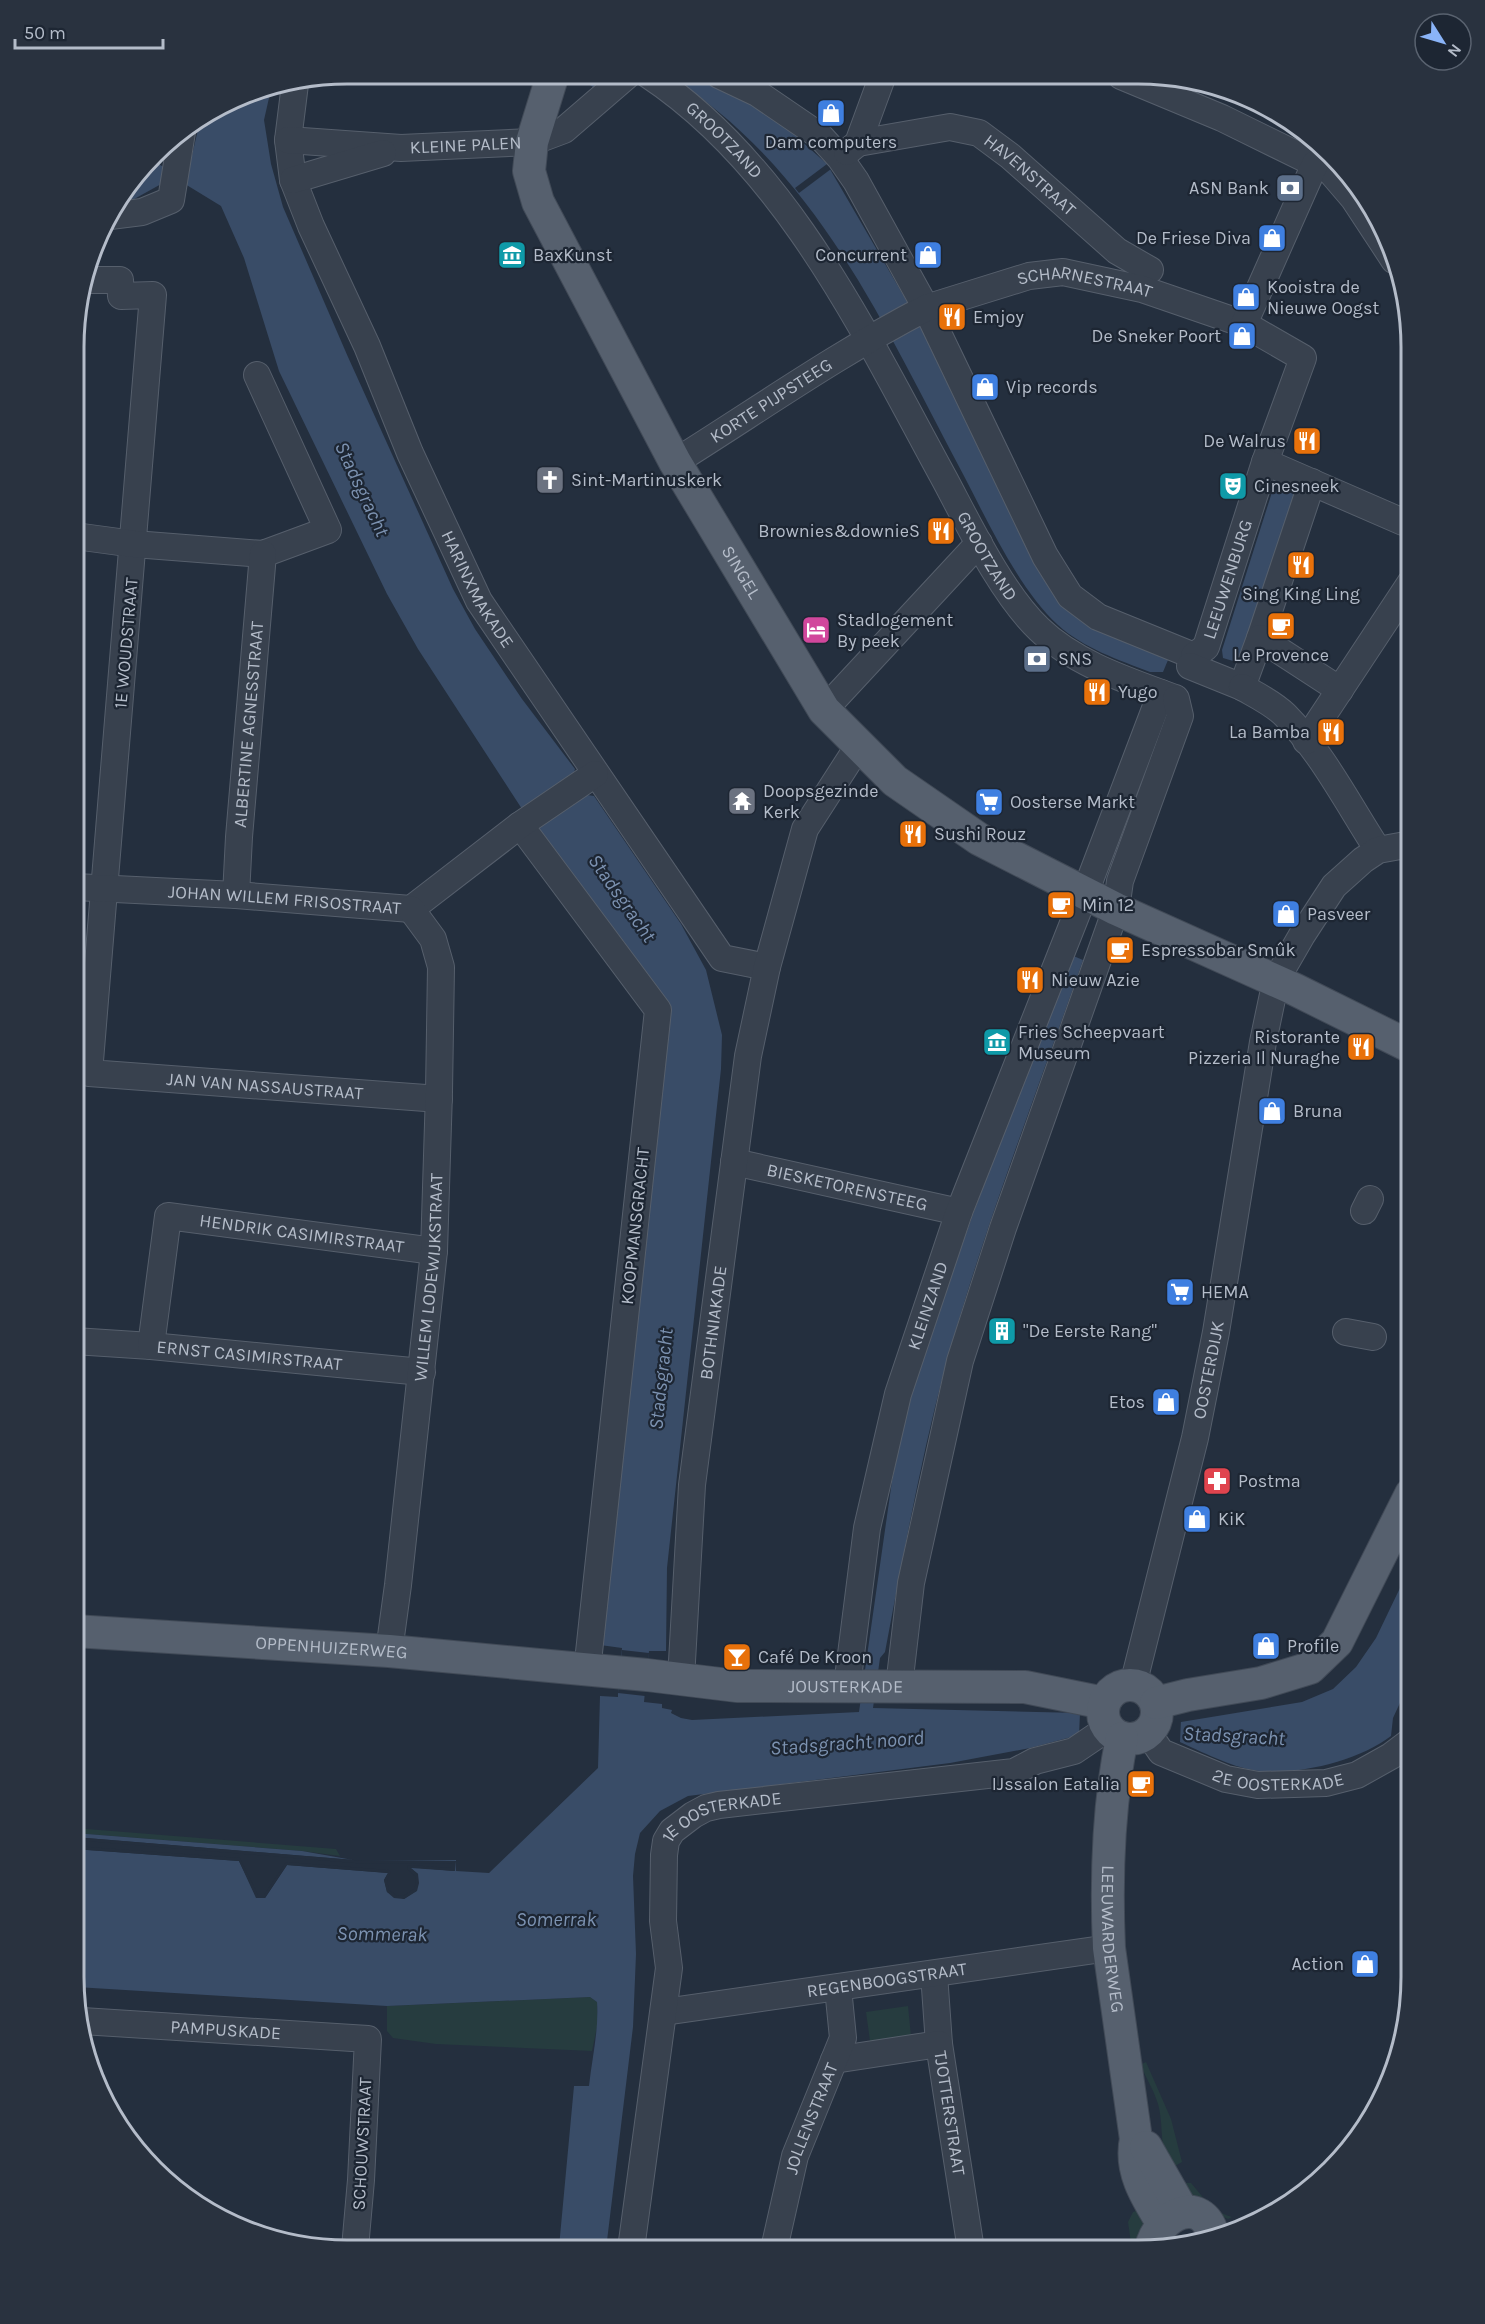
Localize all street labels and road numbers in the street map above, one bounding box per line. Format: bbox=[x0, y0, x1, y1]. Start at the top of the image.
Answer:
street label: GROOTZAND bbox=[682, 97, 767, 183]
street label: HAVENSTRAAT bbox=[980, 129, 1081, 220]
street label: KLEINE PALEN bbox=[409, 131, 522, 159]
street label: SCHARNESTRAAT bbox=[1014, 261, 1155, 303]
street label: KORTE PIJPSTEEG bbox=[706, 353, 836, 448]
street label: GROOTZAND bbox=[952, 508, 1022, 605]
street label: LEEUWENBURG bbox=[1198, 517, 1257, 642]
street label: HARINXMAKADE bbox=[437, 527, 519, 652]
street label: SINGEL bbox=[717, 541, 766, 603]
street label: 1E WOUDSTRAAT bbox=[109, 577, 143, 709]
street label: ALBERTINE AGNESSTRAAT bbox=[229, 620, 268, 829]
street label: JOHAN WILLEM FRISOSTRAAT bbox=[168, 881, 402, 919]
street label: JAN VAN NASSAUSTRAAT bbox=[166, 1068, 364, 1104]
street label: KOOPMANSGRACHT bbox=[616, 1146, 654, 1306]
street label: BIESKETORENSTEEG bbox=[765, 1159, 930, 1216]
street label: WILLEM LODEWIJKSTRAAT bbox=[409, 1173, 447, 1382]
street label: HENDRIK CASIMIRSTRAAT bbox=[198, 1209, 405, 1258]
street label: KLEINZAND bbox=[903, 1258, 953, 1353]
street label: BOTHNIAKADE bbox=[695, 1264, 732, 1381]
street label: OOSTERDIJK bbox=[1188, 1319, 1229, 1421]
street label: ERNST CASIMIRSTRAAT bbox=[156, 1336, 343, 1375]
street label: OPPENHUIZERWEG bbox=[255, 1632, 409, 1664]
street label: JOUSTERKADE bbox=[788, 1675, 903, 1698]
street label: 2E OOSTERKADE bbox=[1209, 1764, 1346, 1796]
street label: 1E OOSTERKADE bbox=[657, 1787, 783, 1846]
street label: LEEUWARDERWEG bbox=[1097, 1865, 1129, 2014]
street label: REGENBOOGSTRAAT bbox=[805, 1958, 968, 2002]
street label: PAMPUSKADE bbox=[170, 2016, 282, 2045]
street label: TJOTTERSTRAAT bbox=[929, 2049, 970, 2177]
street label: JOLLENSTRAAT bbox=[780, 2060, 843, 2176]
street label: SCHOUWSTRAAT bbox=[348, 2077, 376, 2211]

